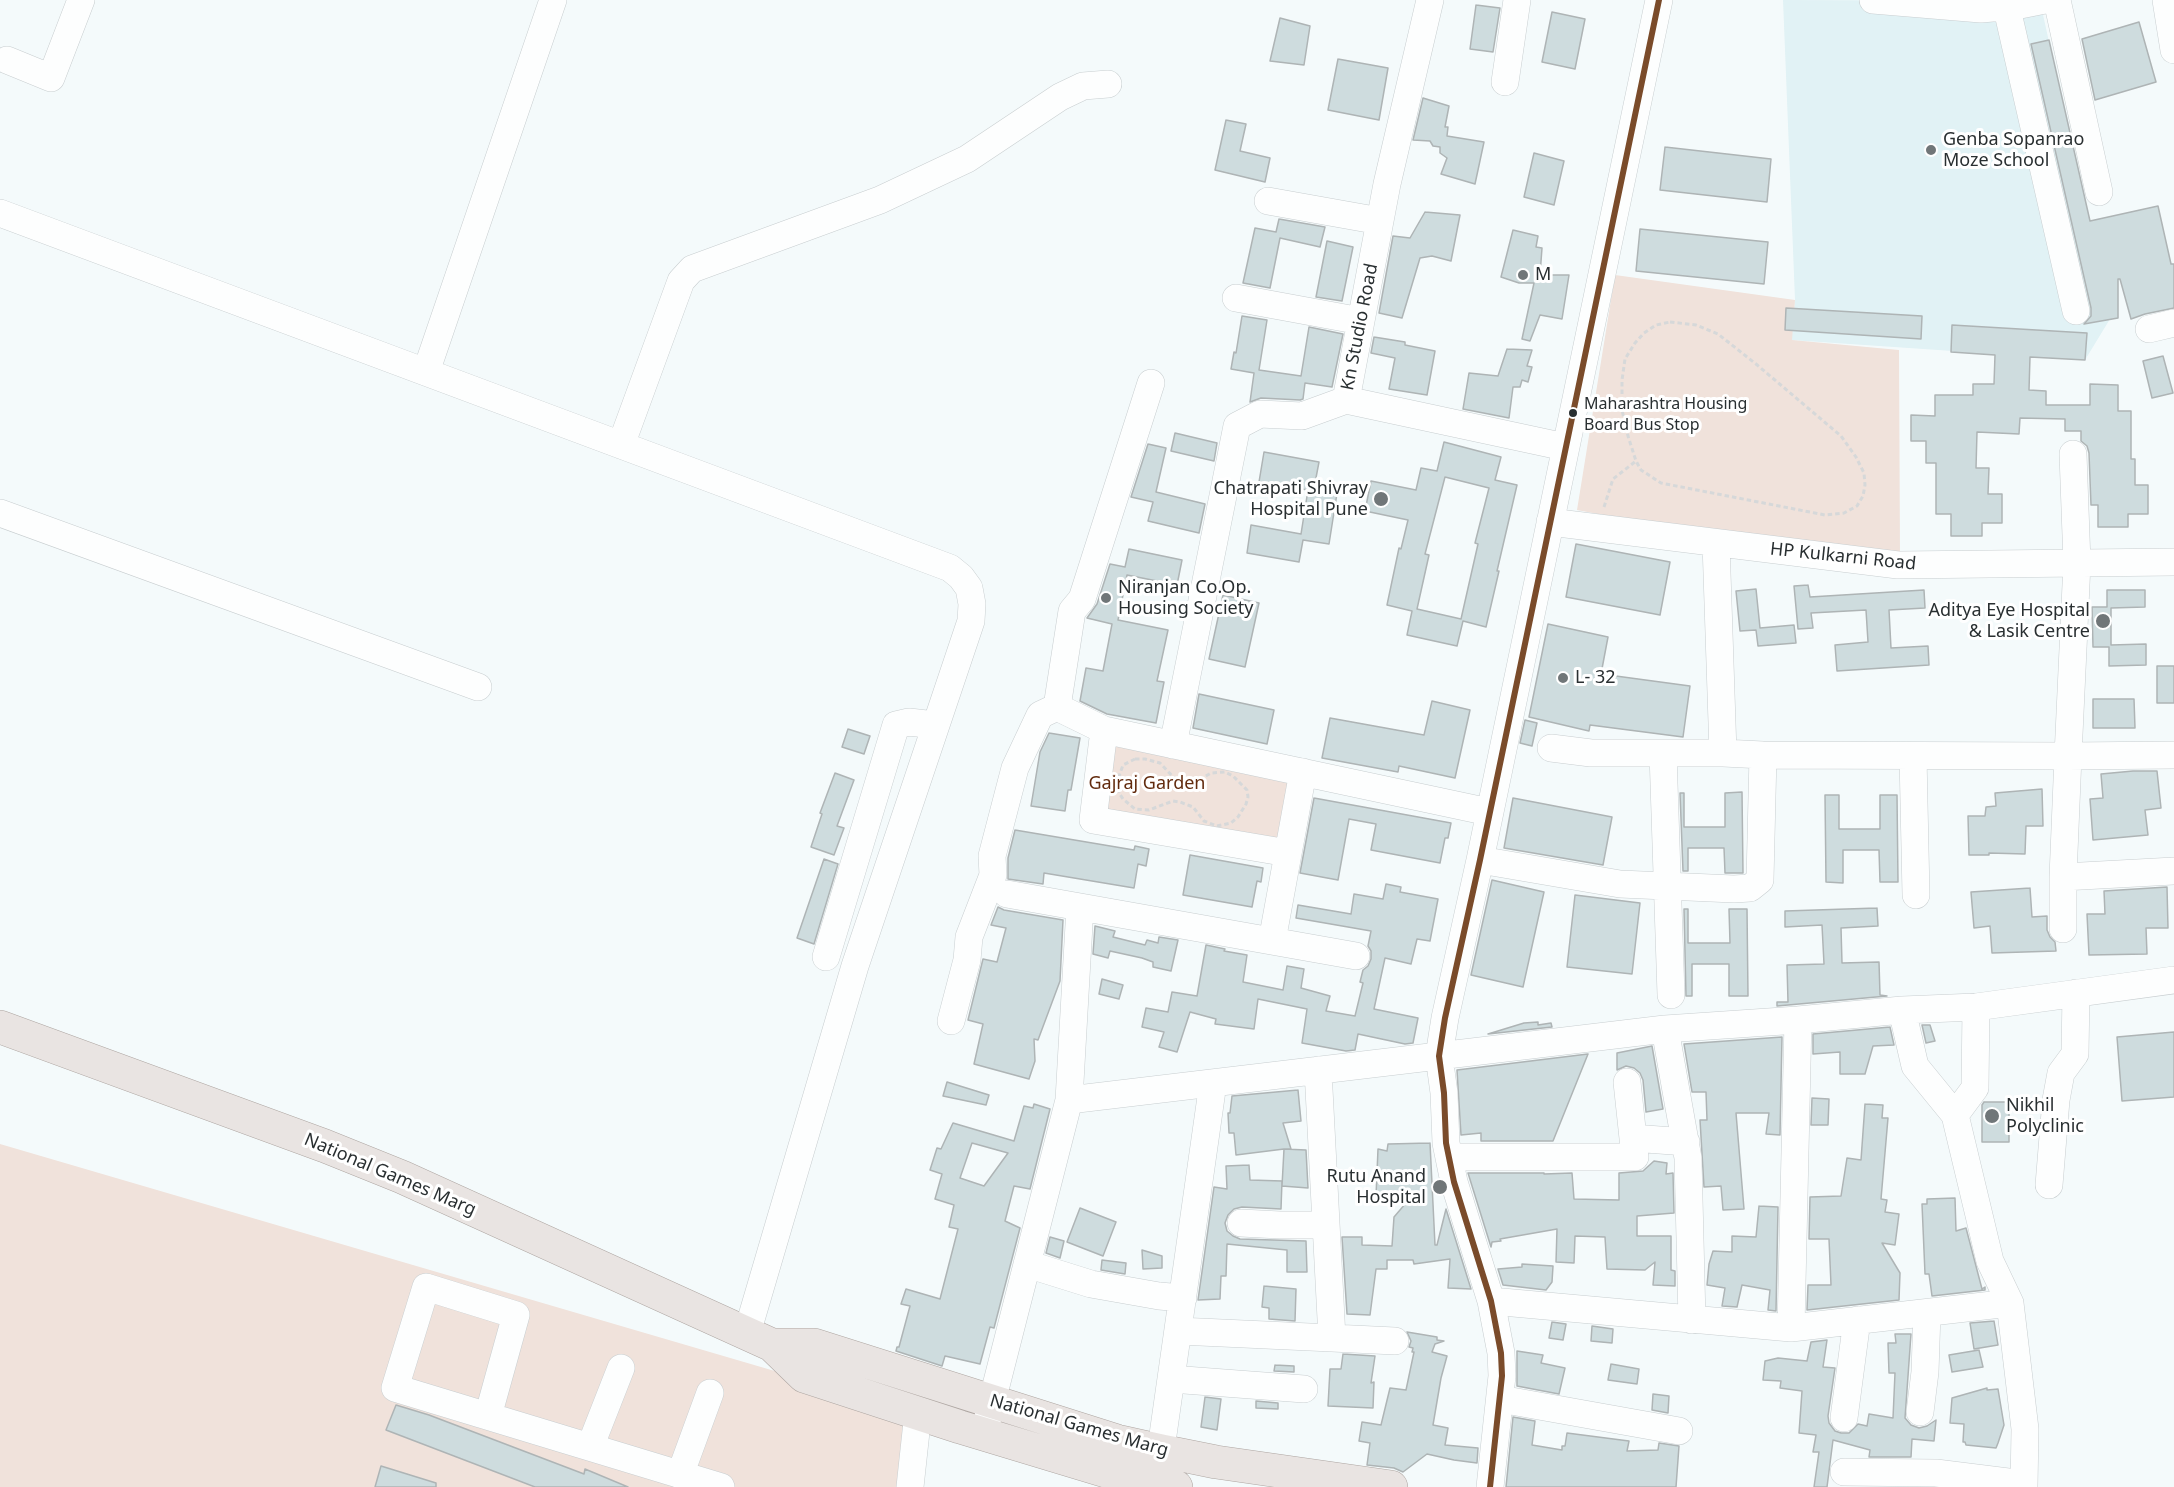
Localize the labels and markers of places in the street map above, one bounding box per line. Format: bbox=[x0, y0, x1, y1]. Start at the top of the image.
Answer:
place label: Genba Sopanrao Moze School bbox=[1943, 129, 2084, 172]
marker: Genba Sopanrao Moze School bbox=[1924, 143, 1938, 157]
place label: M bbox=[1535, 264, 1551, 286]
marker: M bbox=[1516, 268, 1530, 282]
place label: Maharashtra Housing Board Bus Stop bbox=[1584, 394, 1747, 432]
marker: Maharashtra Housing Board Bus Stop bbox=[1567, 407, 1579, 419]
place label: Chatrapati Shivray Hospital Pune bbox=[1214, 478, 1368, 520]
marker: Chatrapati Shivray Hospital Pune bbox=[1372, 490, 1390, 508]
place label: Niranjan Co.Op. Housing Society bbox=[1118, 577, 1253, 620]
marker: Niranjan Co.Op. Housing Society bbox=[1099, 591, 1113, 605]
place label: Aditya Eye Hospital & Lasik Centre bbox=[1929, 600, 2090, 642]
marker: Aditya Eye Hospital & Lasik Centre bbox=[2094, 612, 2112, 630]
place label: L- 32 bbox=[1575, 667, 1615, 689]
marker: L- 32 bbox=[1556, 671, 1570, 685]
place label: Nikhil Polyclinic bbox=[2006, 1095, 2084, 1138]
marker: Nikhil Polyclinic bbox=[1983, 1107, 2001, 1125]
place label: Rutu Anand Hospital bbox=[1326, 1166, 1426, 1208]
marker: Rutu Anand Hospital bbox=[1431, 1178, 1449, 1196]

